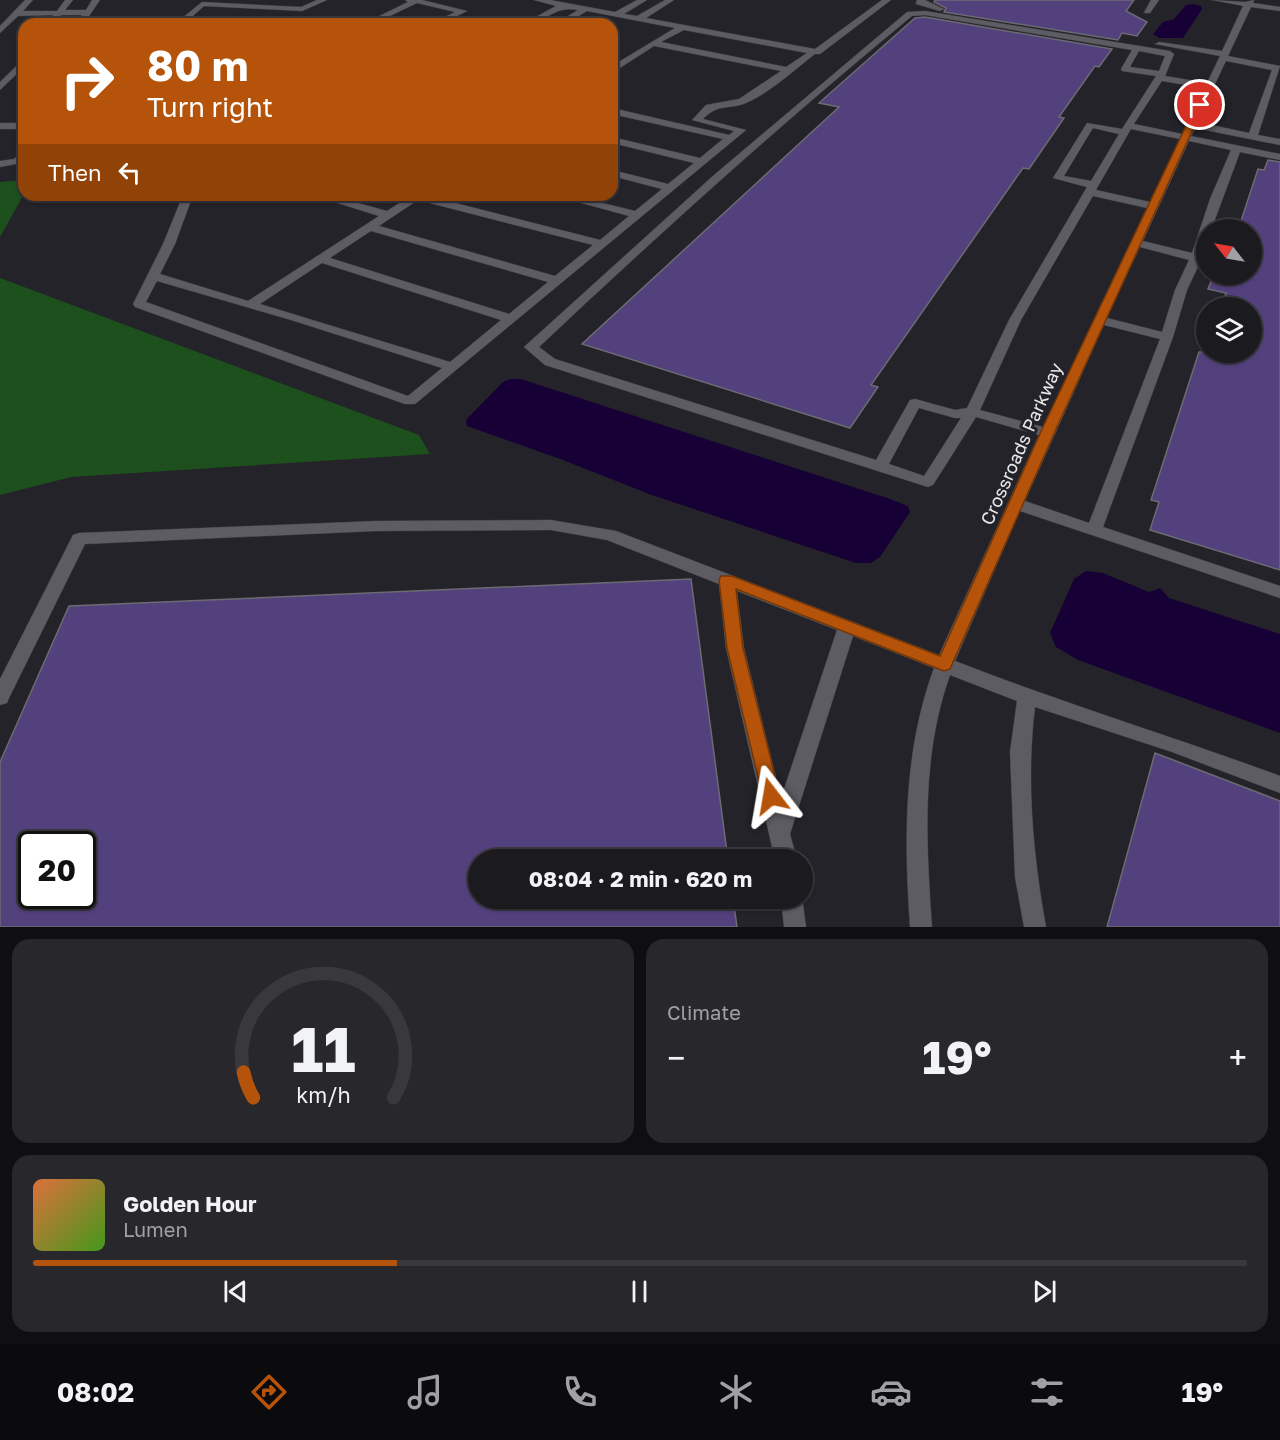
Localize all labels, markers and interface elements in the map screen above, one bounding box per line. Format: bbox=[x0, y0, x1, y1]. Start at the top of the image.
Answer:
text: 80 m bbox=[147, 40, 248, 90]
icon: right bbox=[48, 42, 126, 120]
pin bbox=[1174, 79, 1225, 130]
icon: arrive bbox=[1183, 88, 1216, 121]
text: Turn right bbox=[147, 91, 273, 123]
icon: left bbox=[113, 156, 146, 189]
text: Then bbox=[48, 159, 101, 186]
north arrow bbox=[1196, 219, 1262, 285]
map controls bbox=[1196, 219, 1262, 363]
button: layers bbox=[1196, 297, 1262, 363]
street label: Crossroads Parkway bbox=[975, 359, 1067, 528]
position arrow bbox=[739, 764, 803, 828]
speed limit sign: 20 bbox=[18, 831, 96, 909]
text: 08:04 · 2 min · 620 m bbox=[529, 865, 752, 892]
text: Climate bbox=[667, 1000, 741, 1024]
text: 11 bbox=[291, 1011, 355, 1086]
text: 19° bbox=[922, 1030, 992, 1084]
text: − bbox=[667, 1038, 685, 1077]
text: + bbox=[1229, 1038, 1247, 1077]
text: km/h bbox=[296, 1082, 350, 1108]
text: Golden Hour bbox=[123, 1190, 257, 1217]
text: Lumen bbox=[123, 1217, 188, 1241]
icon: previous bbox=[219, 1275, 252, 1308]
icon: pause bbox=[623, 1275, 656, 1308]
icon: next bbox=[1028, 1275, 1061, 1308]
icon: directions bbox=[248, 1371, 290, 1413]
icon: music bbox=[404, 1371, 446, 1413]
icon: phone bbox=[559, 1371, 601, 1413]
icon: climate bbox=[715, 1371, 757, 1413]
icon: car bbox=[870, 1371, 912, 1413]
icon: filters bbox=[1026, 1371, 1068, 1413]
text: 08:02 bbox=[57, 1376, 134, 1408]
text: 19° bbox=[1182, 1376, 1223, 1408]

